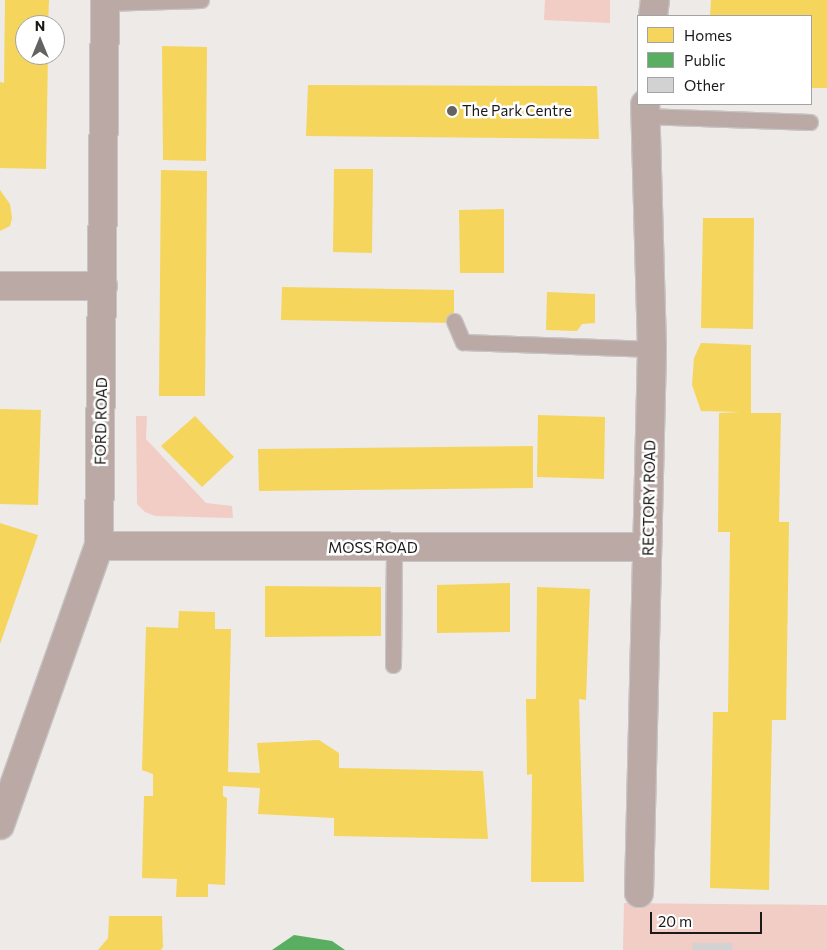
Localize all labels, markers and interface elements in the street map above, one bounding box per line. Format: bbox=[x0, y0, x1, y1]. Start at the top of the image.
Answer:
north arrow bbox=[15, 15, 65, 65]
legend bbox=[637, 15, 812, 105]
text: N bbox=[35, 17, 45, 34]
text: Homes bbox=[684, 26, 732, 44]
text: Public bbox=[684, 51, 726, 69]
text: Other bbox=[684, 76, 725, 94]
place label: The Park Centre bbox=[462, 102, 572, 120]
marker: The Park Centre bbox=[446, 105, 458, 117]
street label: FORD ROAD bbox=[91, 377, 111, 465]
street label: RECTORY ROAD bbox=[639, 440, 659, 556]
street label: MOSS ROAD bbox=[328, 539, 418, 557]
scale bar bbox=[652, 902, 764, 934]
text: 20 m bbox=[658, 912, 692, 930]

